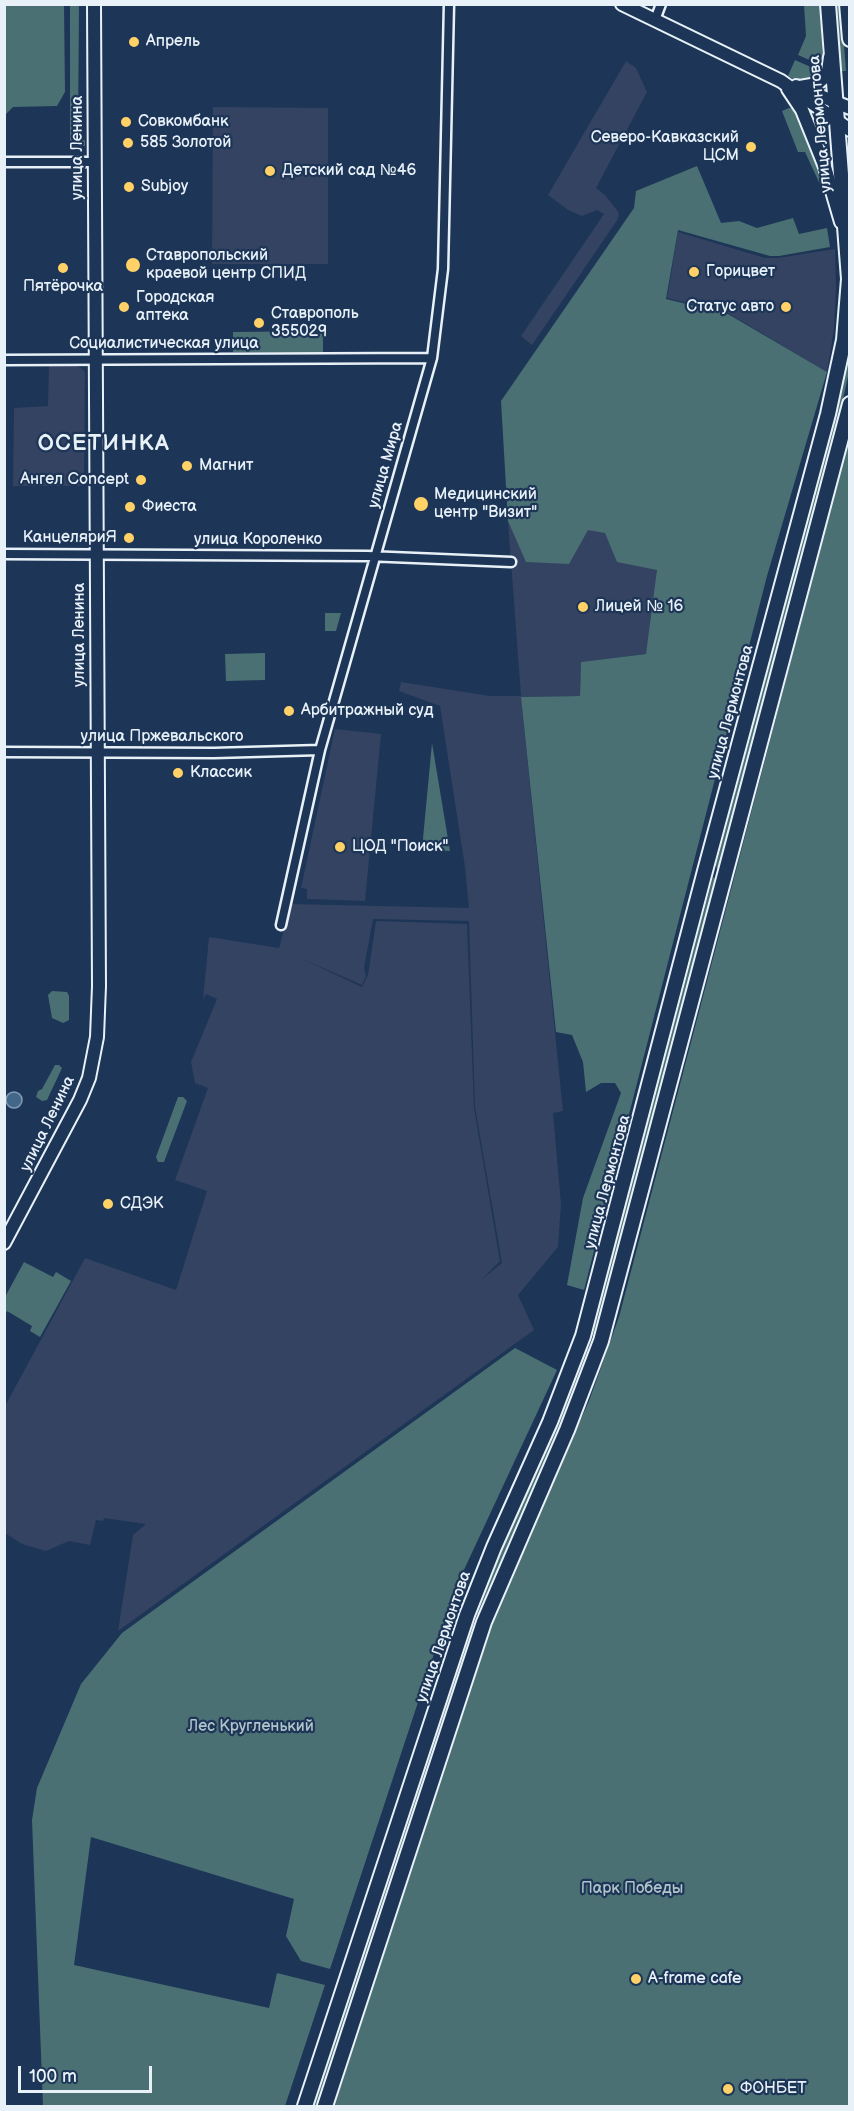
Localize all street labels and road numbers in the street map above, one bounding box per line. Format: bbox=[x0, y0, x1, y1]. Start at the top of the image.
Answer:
street label: улица Лермонтова bbox=[805, 54, 837, 194]
street label: улица Ленина bbox=[68, 96, 88, 200]
street label: Социалистическая улица bbox=[69, 334, 259, 354]
street label: улица Мира bbox=[364, 419, 408, 511]
street label: улица Короленко bbox=[194, 530, 322, 550]
street label: улица Ленина bbox=[70, 583, 90, 687]
street label: улица Лермонтова bbox=[704, 643, 758, 781]
street label: улица Пржевальского bbox=[81, 727, 243, 747]
street label: улица Ленина bbox=[17, 1073, 79, 1175]
street label: улица Лермонтова bbox=[581, 1113, 635, 1251]
street label: улица Лермонтова bbox=[412, 1569, 476, 1705]

